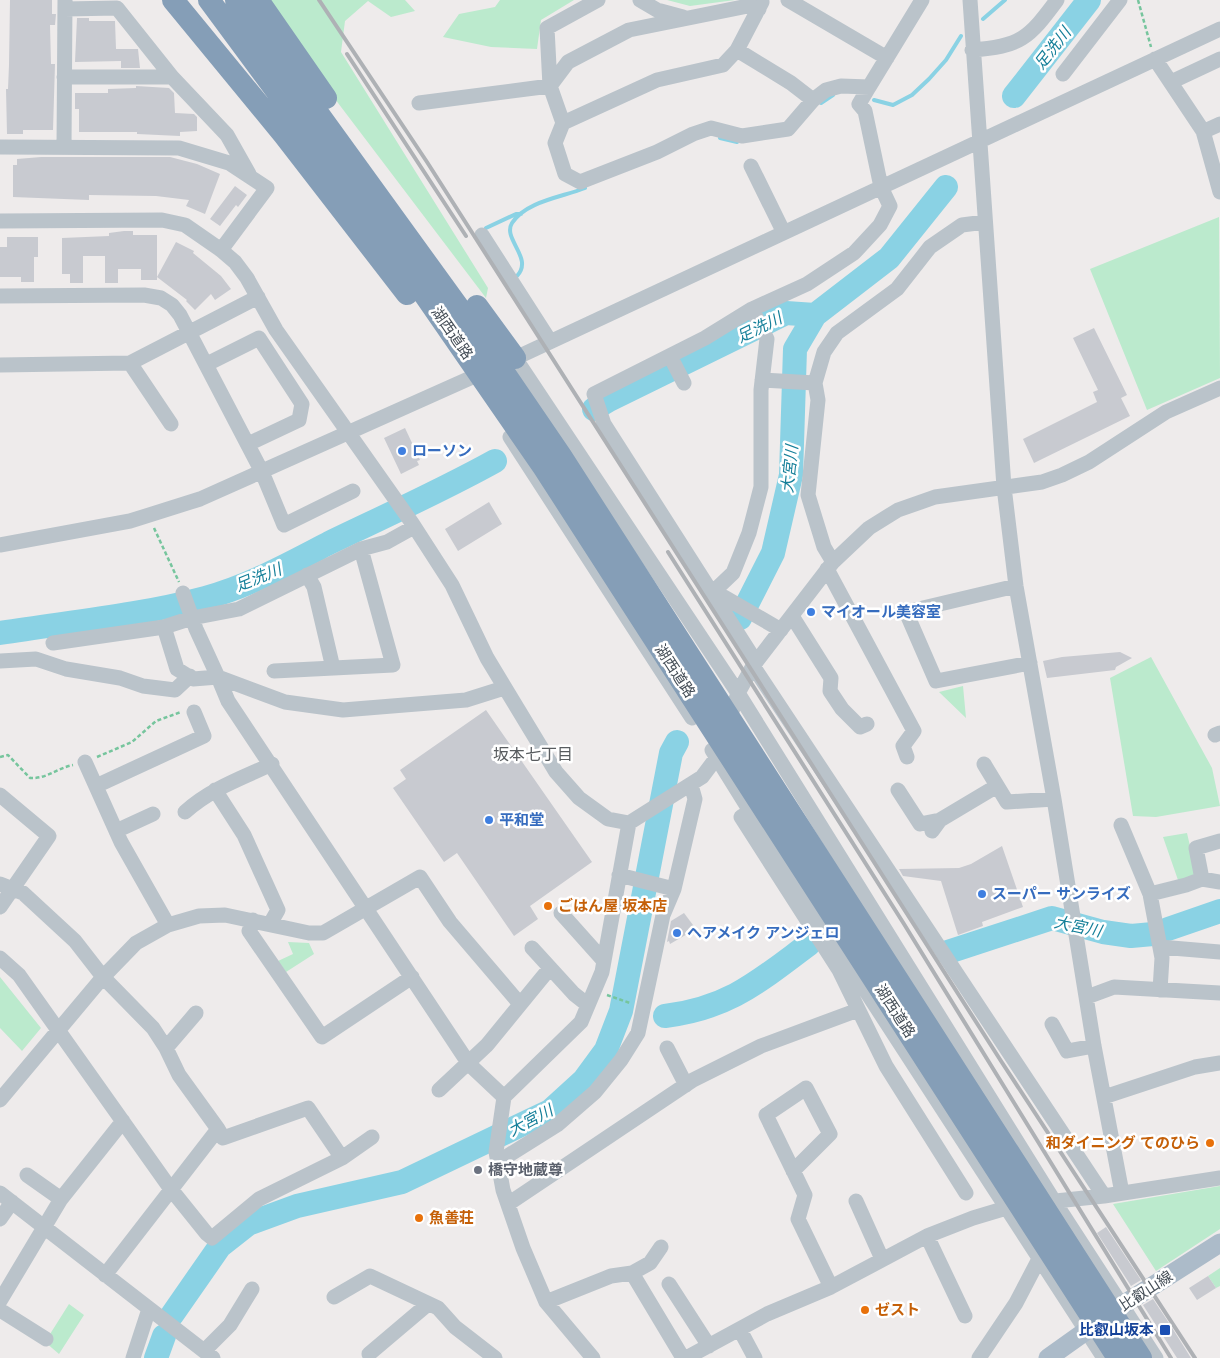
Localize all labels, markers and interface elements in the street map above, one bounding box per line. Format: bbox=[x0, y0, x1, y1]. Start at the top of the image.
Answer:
water label: 足洗川 bbox=[1030, 22, 1076, 73]
street label: 湖西道路 bbox=[427, 303, 477, 363]
water label: 足洗川 bbox=[733, 308, 787, 347]
place label: ローソン bbox=[412, 441, 472, 460]
water label: 大宮川 bbox=[778, 442, 802, 494]
marker: ローソン bbox=[396, 445, 408, 457]
water label: 足洗川 bbox=[232, 559, 286, 595]
place label: マイオール美容室 bbox=[821, 602, 941, 621]
marker: マイオール美容室 bbox=[805, 606, 817, 618]
street label: 湖西道路 bbox=[651, 640, 700, 701]
district label: 坂本七丁目 bbox=[493, 745, 573, 764]
place label: 平和堂 bbox=[499, 810, 544, 829]
marker: 平和堂 bbox=[483, 814, 495, 826]
place label: スーパー サンライズ bbox=[992, 884, 1131, 903]
marker: スーパー サンライズ bbox=[976, 888, 988, 900]
place label: ごはん屋 坂本店 bbox=[558, 896, 667, 915]
marker: ごはん屋 坂本店 bbox=[542, 900, 554, 912]
water label: 大宮川 bbox=[1052, 912, 1105, 941]
place label: ヘアメイク アンジェロ bbox=[687, 923, 840, 942]
marker: ヘアメイク アンジェロ bbox=[671, 927, 683, 939]
street label: 湖西道路 bbox=[871, 980, 920, 1041]
water label: 大宮川 bbox=[505, 1100, 558, 1140]
place label: 和ダイニング てのひら bbox=[1046, 1133, 1200, 1152]
marker: 和ダイニング てのひら bbox=[1204, 1137, 1216, 1149]
place label: 橋守地蔵尊 bbox=[488, 1160, 563, 1179]
marker: 橋守地蔵尊 bbox=[472, 1164, 484, 1176]
place label: 魚善荘 bbox=[429, 1208, 474, 1227]
marker: 魚善荘 bbox=[413, 1212, 425, 1224]
street label: 比叡山線 bbox=[1115, 1266, 1176, 1315]
place label: ゼスト bbox=[875, 1300, 920, 1319]
marker: ゼスト bbox=[859, 1304, 871, 1316]
place label: 比叡山坂本 bbox=[1079, 1320, 1154, 1339]
marker: 比叡山坂本 bbox=[1158, 1323, 1172, 1337]

